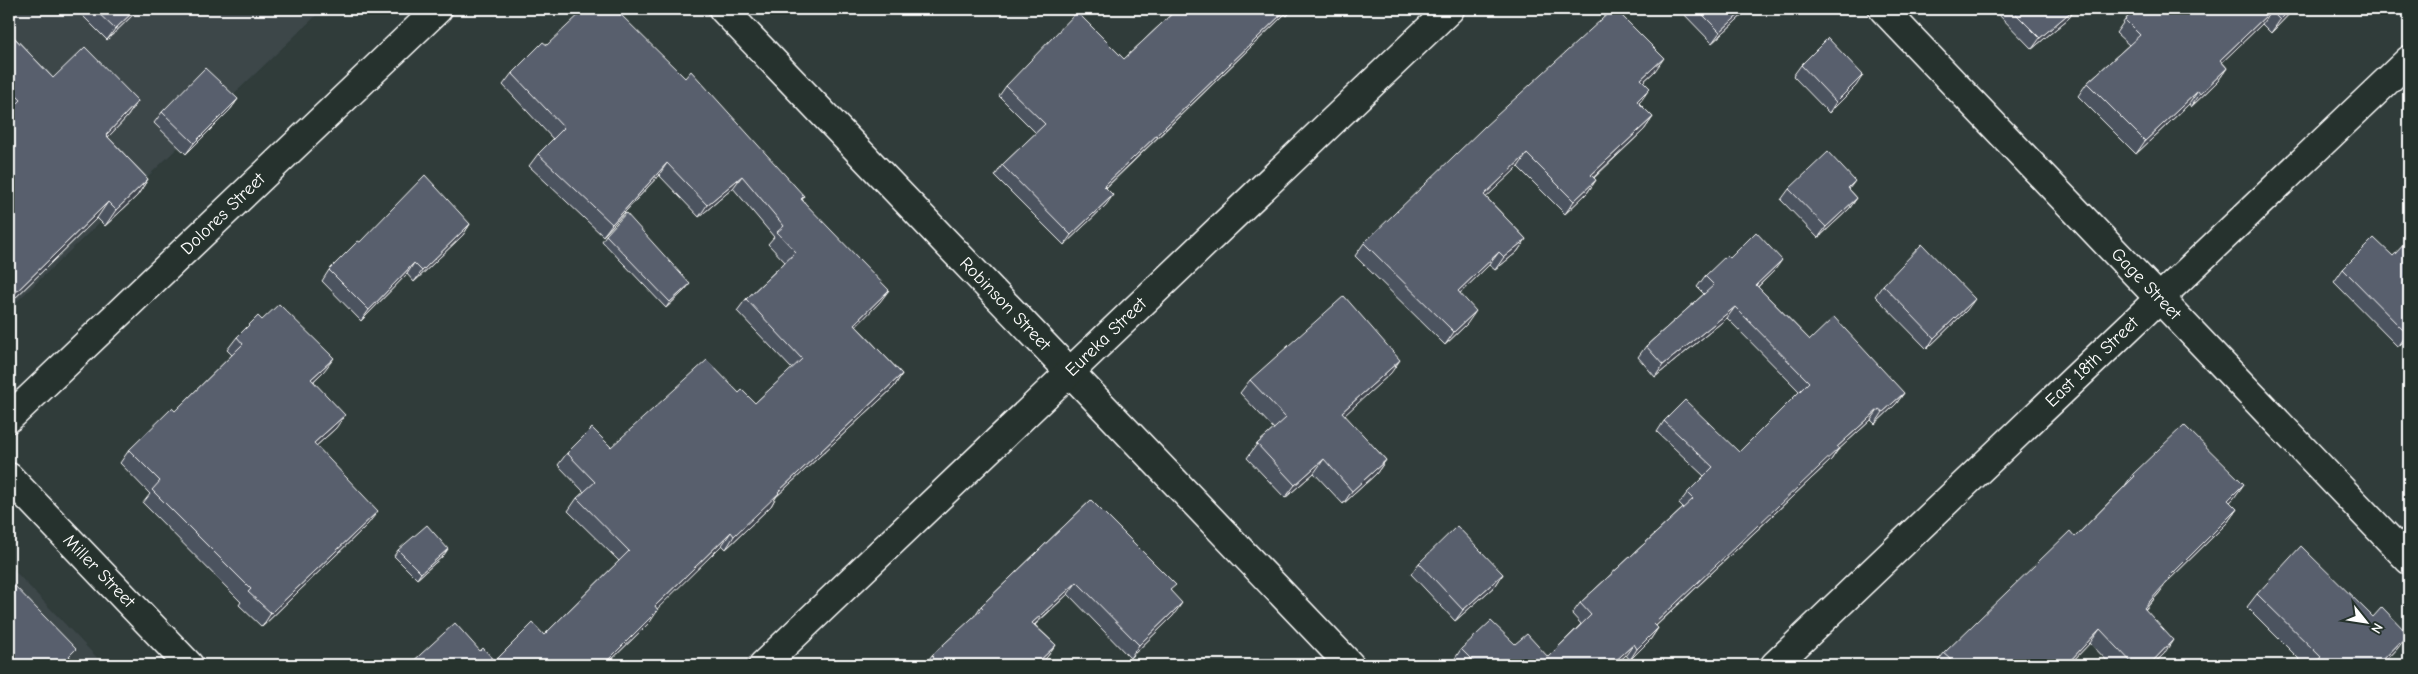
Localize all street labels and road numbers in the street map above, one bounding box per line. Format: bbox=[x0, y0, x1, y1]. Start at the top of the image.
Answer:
street label: Dolores Street bbox=[177, 168, 270, 259]
street label: Gage Street bbox=[2107, 244, 2186, 325]
street label: Robinson Street bbox=[955, 253, 1055, 356]
street label: Eureka Street bbox=[1061, 293, 1152, 381]
street label: East 18th Street bbox=[2041, 312, 2143, 412]
street label: Miller Street bbox=[59, 530, 140, 613]

